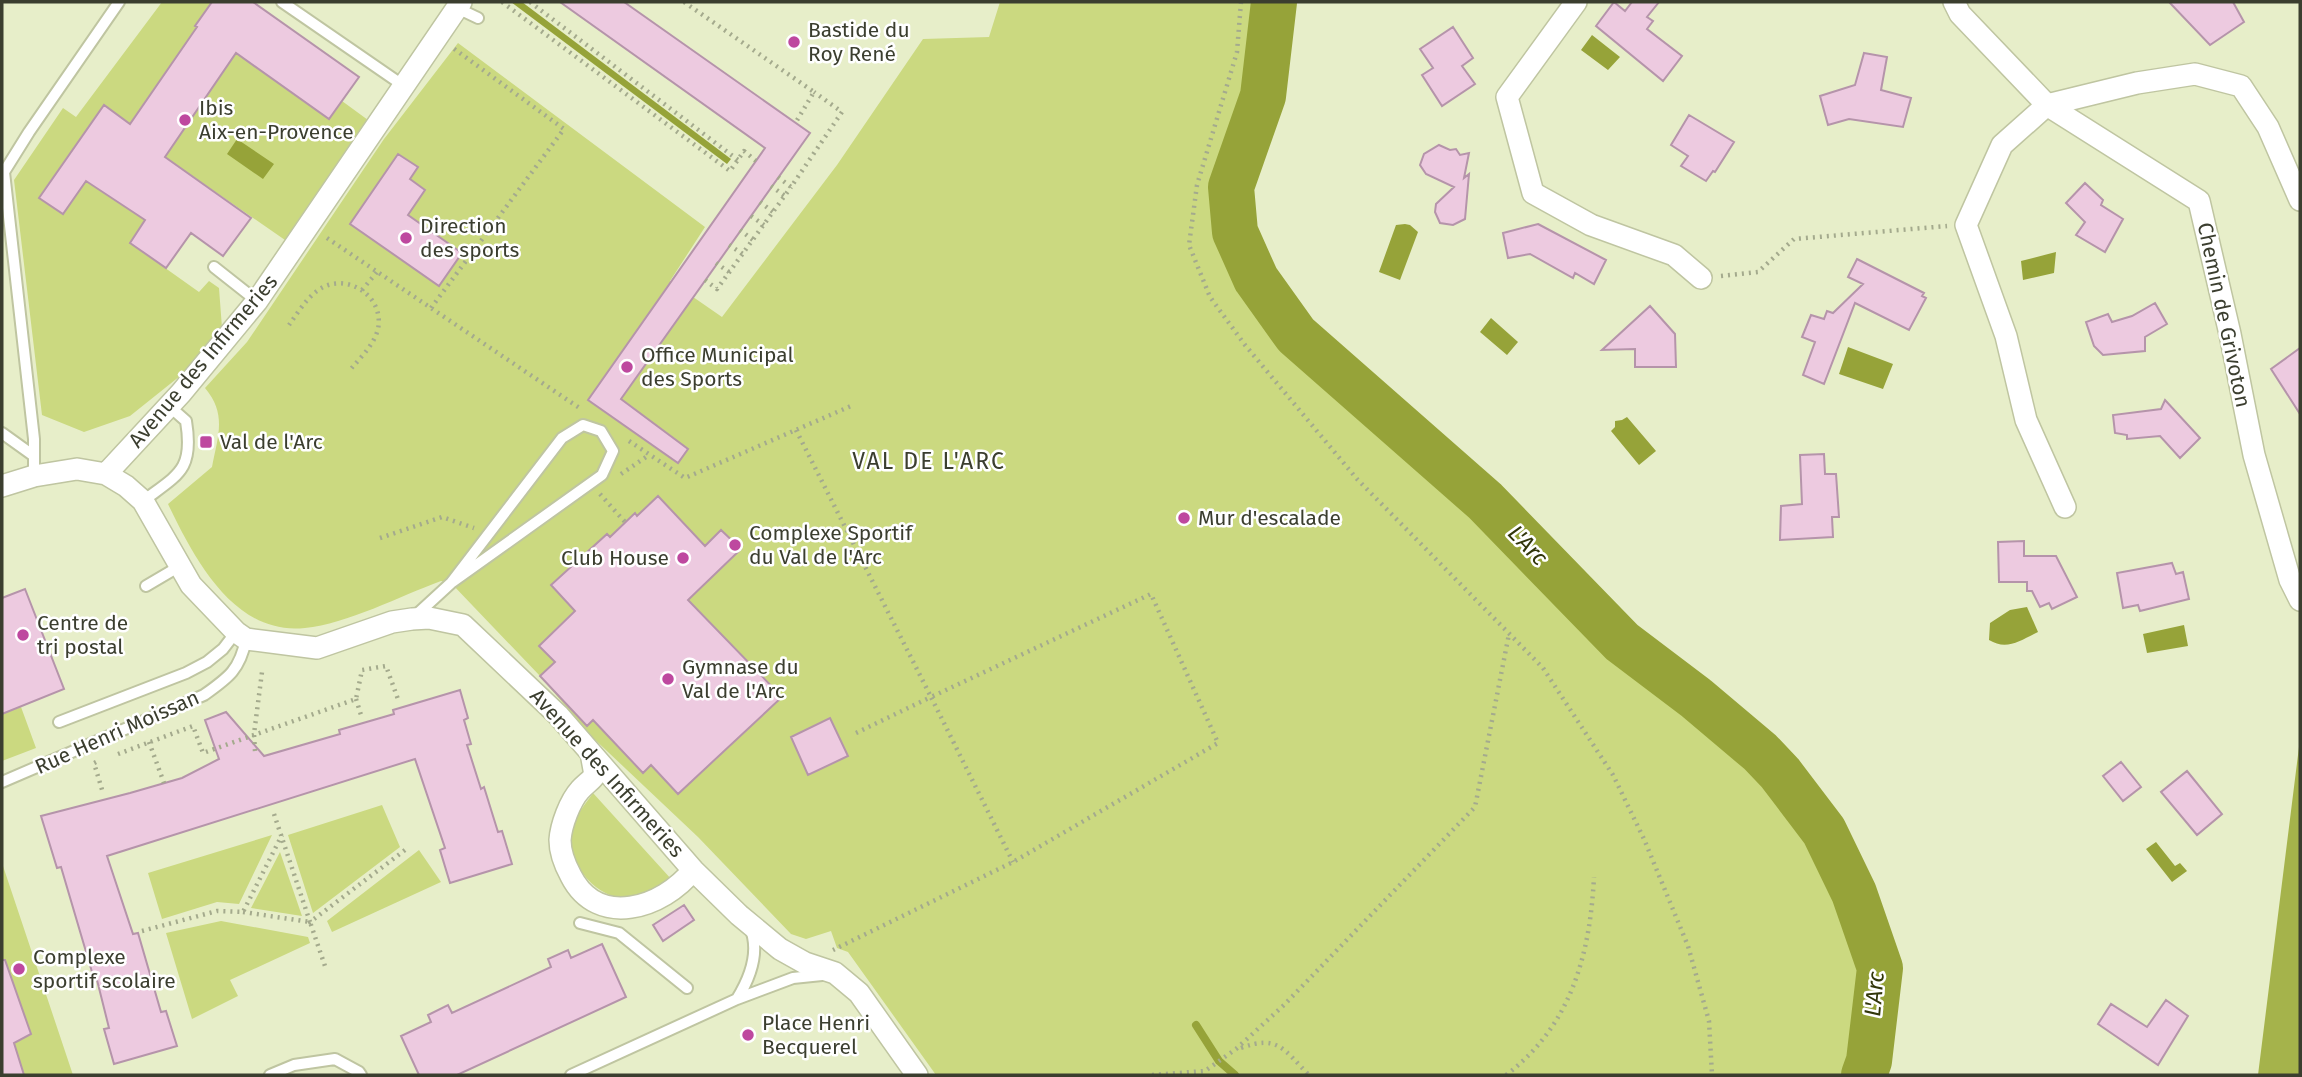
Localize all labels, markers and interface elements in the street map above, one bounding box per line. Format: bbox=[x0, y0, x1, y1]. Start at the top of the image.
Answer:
place label: Bastide du Roy René bbox=[808, 17, 910, 67]
marker: Bastide du Roy René bbox=[786, 34, 802, 50]
place label: Ibis Aix-en-Provence bbox=[199, 95, 354, 145]
marker: Ibis Aix-en-Provence bbox=[177, 112, 193, 128]
place label: Direction des sports bbox=[420, 213, 520, 263]
street label: Chemin de Grivoton bbox=[2192, 220, 2256, 410]
marker: Direction des sports bbox=[398, 230, 414, 246]
street label: Avenue des Infirmeries bbox=[123, 269, 283, 453]
place label: Office Municipal des Sports bbox=[641, 342, 794, 392]
marker: Office Municipal des Sports bbox=[619, 359, 635, 375]
place label: Val de l'Arc bbox=[220, 429, 323, 455]
marker: Val de l'Arc bbox=[198, 434, 214, 450]
district label: VAL DE L'ARC bbox=[852, 447, 1006, 475]
place label: Mur d'escalade bbox=[1198, 505, 1341, 531]
marker: Mur d'escalade bbox=[1176, 510, 1192, 526]
water label: L'Arc bbox=[1502, 519, 1554, 571]
place label: Complexe Sportif du Val de l'Arc bbox=[749, 520, 914, 570]
marker: Complexe Sportif du Val de l'Arc bbox=[727, 537, 743, 553]
place label: Club House bbox=[561, 545, 669, 571]
marker: Club House bbox=[675, 550, 691, 566]
place label: Centre de tri postal bbox=[37, 610, 128, 660]
marker: Centre de tri postal bbox=[15, 627, 31, 643]
place label: Gymnase du Val de l'Arc bbox=[682, 654, 799, 704]
marker: Gymnase du Val de l'Arc bbox=[660, 671, 676, 687]
street label: Avenue des Infirmeries bbox=[524, 683, 690, 863]
street label: Rue Henri Moissan bbox=[31, 684, 203, 780]
place label: Complexe sportif scolaire bbox=[33, 944, 176, 994]
marker: Complexe sportif scolaire bbox=[11, 961, 27, 977]
water label: L'Arc bbox=[1858, 970, 1890, 1018]
place label: Place Henri Becquerel bbox=[762, 1010, 870, 1060]
marker: Place Henri Becquerel bbox=[740, 1027, 756, 1043]

